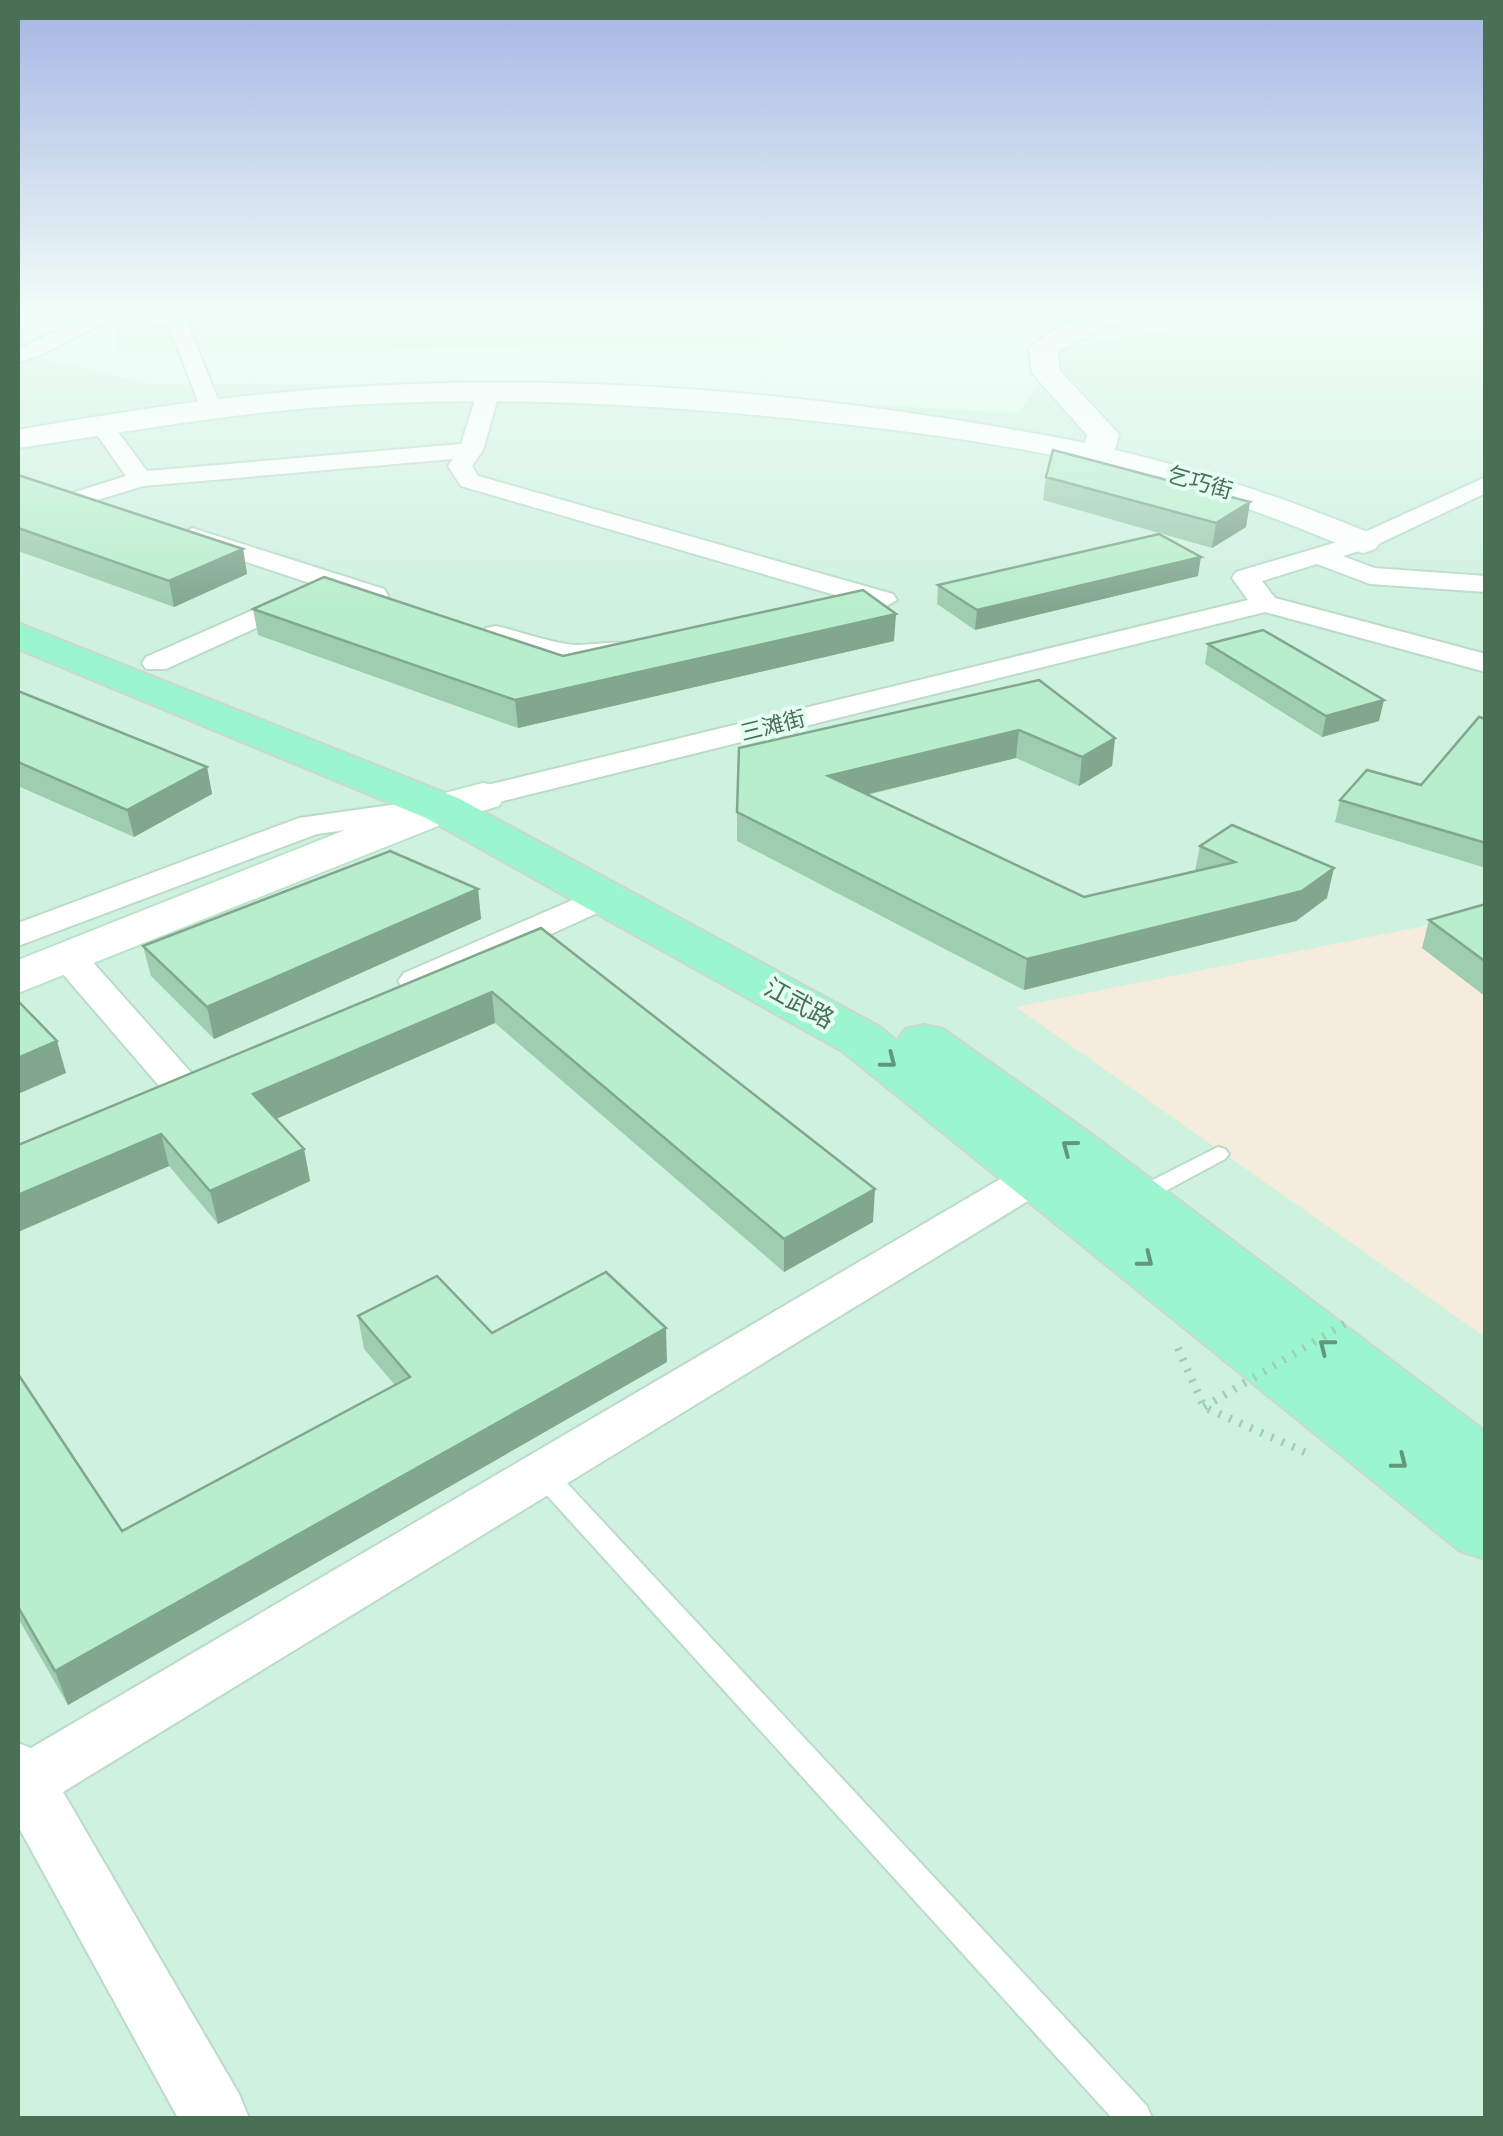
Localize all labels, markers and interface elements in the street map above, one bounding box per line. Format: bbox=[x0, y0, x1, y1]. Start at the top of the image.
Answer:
street label: 乞巧街 bbox=[1164, 459, 1236, 507]
street label: 三滩街 bbox=[737, 703, 809, 749]
street label: 江武路 bbox=[758, 971, 840, 1037]
one-way arrow bbox=[878, 1049, 896, 1066]
one-way arrow bbox=[1062, 1141, 1080, 1158]
one-way arrow bbox=[1134, 1248, 1152, 1266]
one-way arrow bbox=[1319, 1340, 1337, 1358]
one-way arrow bbox=[1389, 1450, 1407, 1468]

